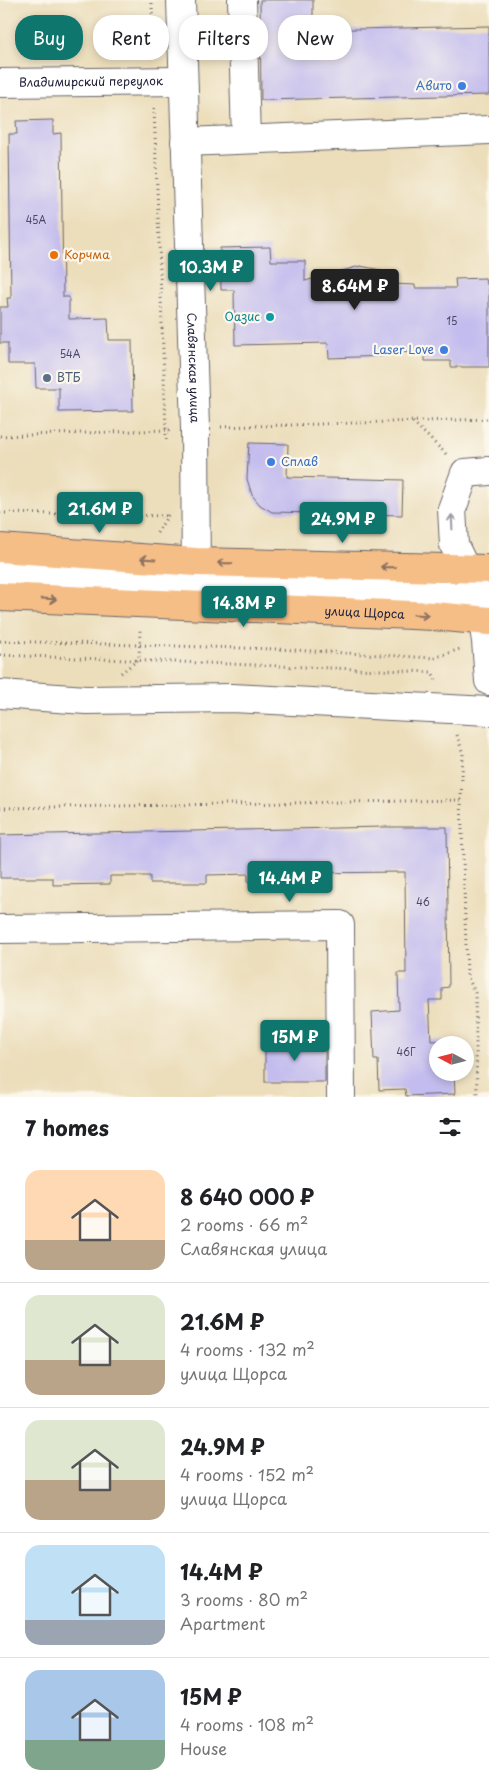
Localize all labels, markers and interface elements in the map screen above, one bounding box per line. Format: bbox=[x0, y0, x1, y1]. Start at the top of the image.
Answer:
chip: Buy bbox=[15, 15, 83, 60]
chip: Rent bbox=[93, 15, 169, 60]
chip: Filters bbox=[179, 15, 268, 60]
chip: New bbox=[278, 15, 352, 60]
street label: Владимирский переулок bbox=[19, 71, 164, 91]
place label: Авито bbox=[416, 76, 452, 94]
marker: Авито bbox=[456, 80, 468, 92]
house number: 45А bbox=[26, 212, 47, 227]
place label: Корчма bbox=[64, 245, 110, 263]
marker: Корчма bbox=[48, 249, 60, 261]
pin: 10.3M ₽ bbox=[165, 250, 257, 292]
text: 10.3M ₽ bbox=[179, 254, 243, 278]
pin: 8.64M ₽ bbox=[309, 268, 401, 311]
text: 8.64M ₽ bbox=[322, 273, 388, 297]
place label: Оазис bbox=[225, 307, 260, 325]
marker: Оазис bbox=[264, 311, 276, 323]
street label: Славянская улица bbox=[183, 312, 205, 424]
house number: 15 bbox=[447, 313, 457, 328]
place label: Laser Love bbox=[373, 340, 434, 358]
marker: Laser Love bbox=[438, 344, 450, 356]
house number: 54А bbox=[60, 346, 81, 361]
place label: ВТБ bbox=[57, 368, 81, 386]
marker: ВТБ bbox=[41, 372, 53, 384]
place label: Сплав bbox=[281, 452, 318, 470]
marker: Сплав bbox=[265, 456, 277, 468]
pin: 21.6M ₽ bbox=[54, 492, 146, 534]
text: 21.6M ₽ bbox=[68, 496, 132, 520]
pin: 24.9M ₽ bbox=[297, 502, 389, 544]
text: 24.9M ₽ bbox=[311, 506, 375, 530]
one-way arrow bbox=[448, 515, 457, 531]
one-way arrow bbox=[140, 554, 156, 563]
one-way arrow bbox=[218, 558, 234, 568]
one-way arrow bbox=[380, 562, 396, 571]
pin: 14.8M ₽ bbox=[198, 586, 290, 628]
text: 14.8M ₽ bbox=[213, 590, 275, 614]
one-way arrow bbox=[40, 594, 56, 604]
street label: улица Щорса bbox=[324, 601, 406, 623]
one-way arrow bbox=[412, 610, 429, 620]
pin: 14.4M ₽ bbox=[244, 860, 336, 903]
text: 14.4M ₽ bbox=[258, 865, 322, 889]
house number: 46 bbox=[416, 894, 430, 909]
pin: 15M ₽ bbox=[260, 1020, 330, 1062]
text: 15M ₽ bbox=[271, 1024, 319, 1048]
north arrow bbox=[429, 1036, 474, 1081]
map controls bbox=[429, 1036, 474, 1081]
house number: 46Г bbox=[396, 1044, 416, 1059]
text: 7 homes bbox=[25, 1111, 109, 1143]
icon: filters bbox=[436, 1113, 464, 1141]
text: 8 640 000 ₽ bbox=[180, 1180, 314, 1212]
icon: home bbox=[65, 1190, 125, 1250]
text: 2 rooms · 66 m² bbox=[180, 1212, 308, 1236]
text: Славянская улица bbox=[180, 1236, 327, 1260]
text: 21.6M ₽ bbox=[180, 1305, 264, 1337]
icon: home bbox=[65, 1315, 125, 1375]
text: 4 rooms · 132 m² bbox=[180, 1337, 315, 1361]
text: улица Щорса bbox=[180, 1361, 287, 1385]
text: 24.9M ₽ bbox=[180, 1430, 265, 1462]
icon: home bbox=[65, 1440, 125, 1500]
text: 4 rooms · 152 m² bbox=[180, 1462, 314, 1486]
text: улица Щорса bbox=[180, 1486, 287, 1510]
text: 14.4M ₽ bbox=[180, 1555, 263, 1587]
icon: home bbox=[65, 1565, 125, 1625]
text: 3 rooms · 80 m² bbox=[180, 1587, 308, 1611]
text: Apartment bbox=[180, 1611, 265, 1635]
text: 15M ₽ bbox=[180, 1680, 242, 1712]
icon: home bbox=[65, 1690, 125, 1750]
text: 4 rooms · 108 m² bbox=[180, 1712, 314, 1736]
text: House bbox=[180, 1736, 227, 1760]

